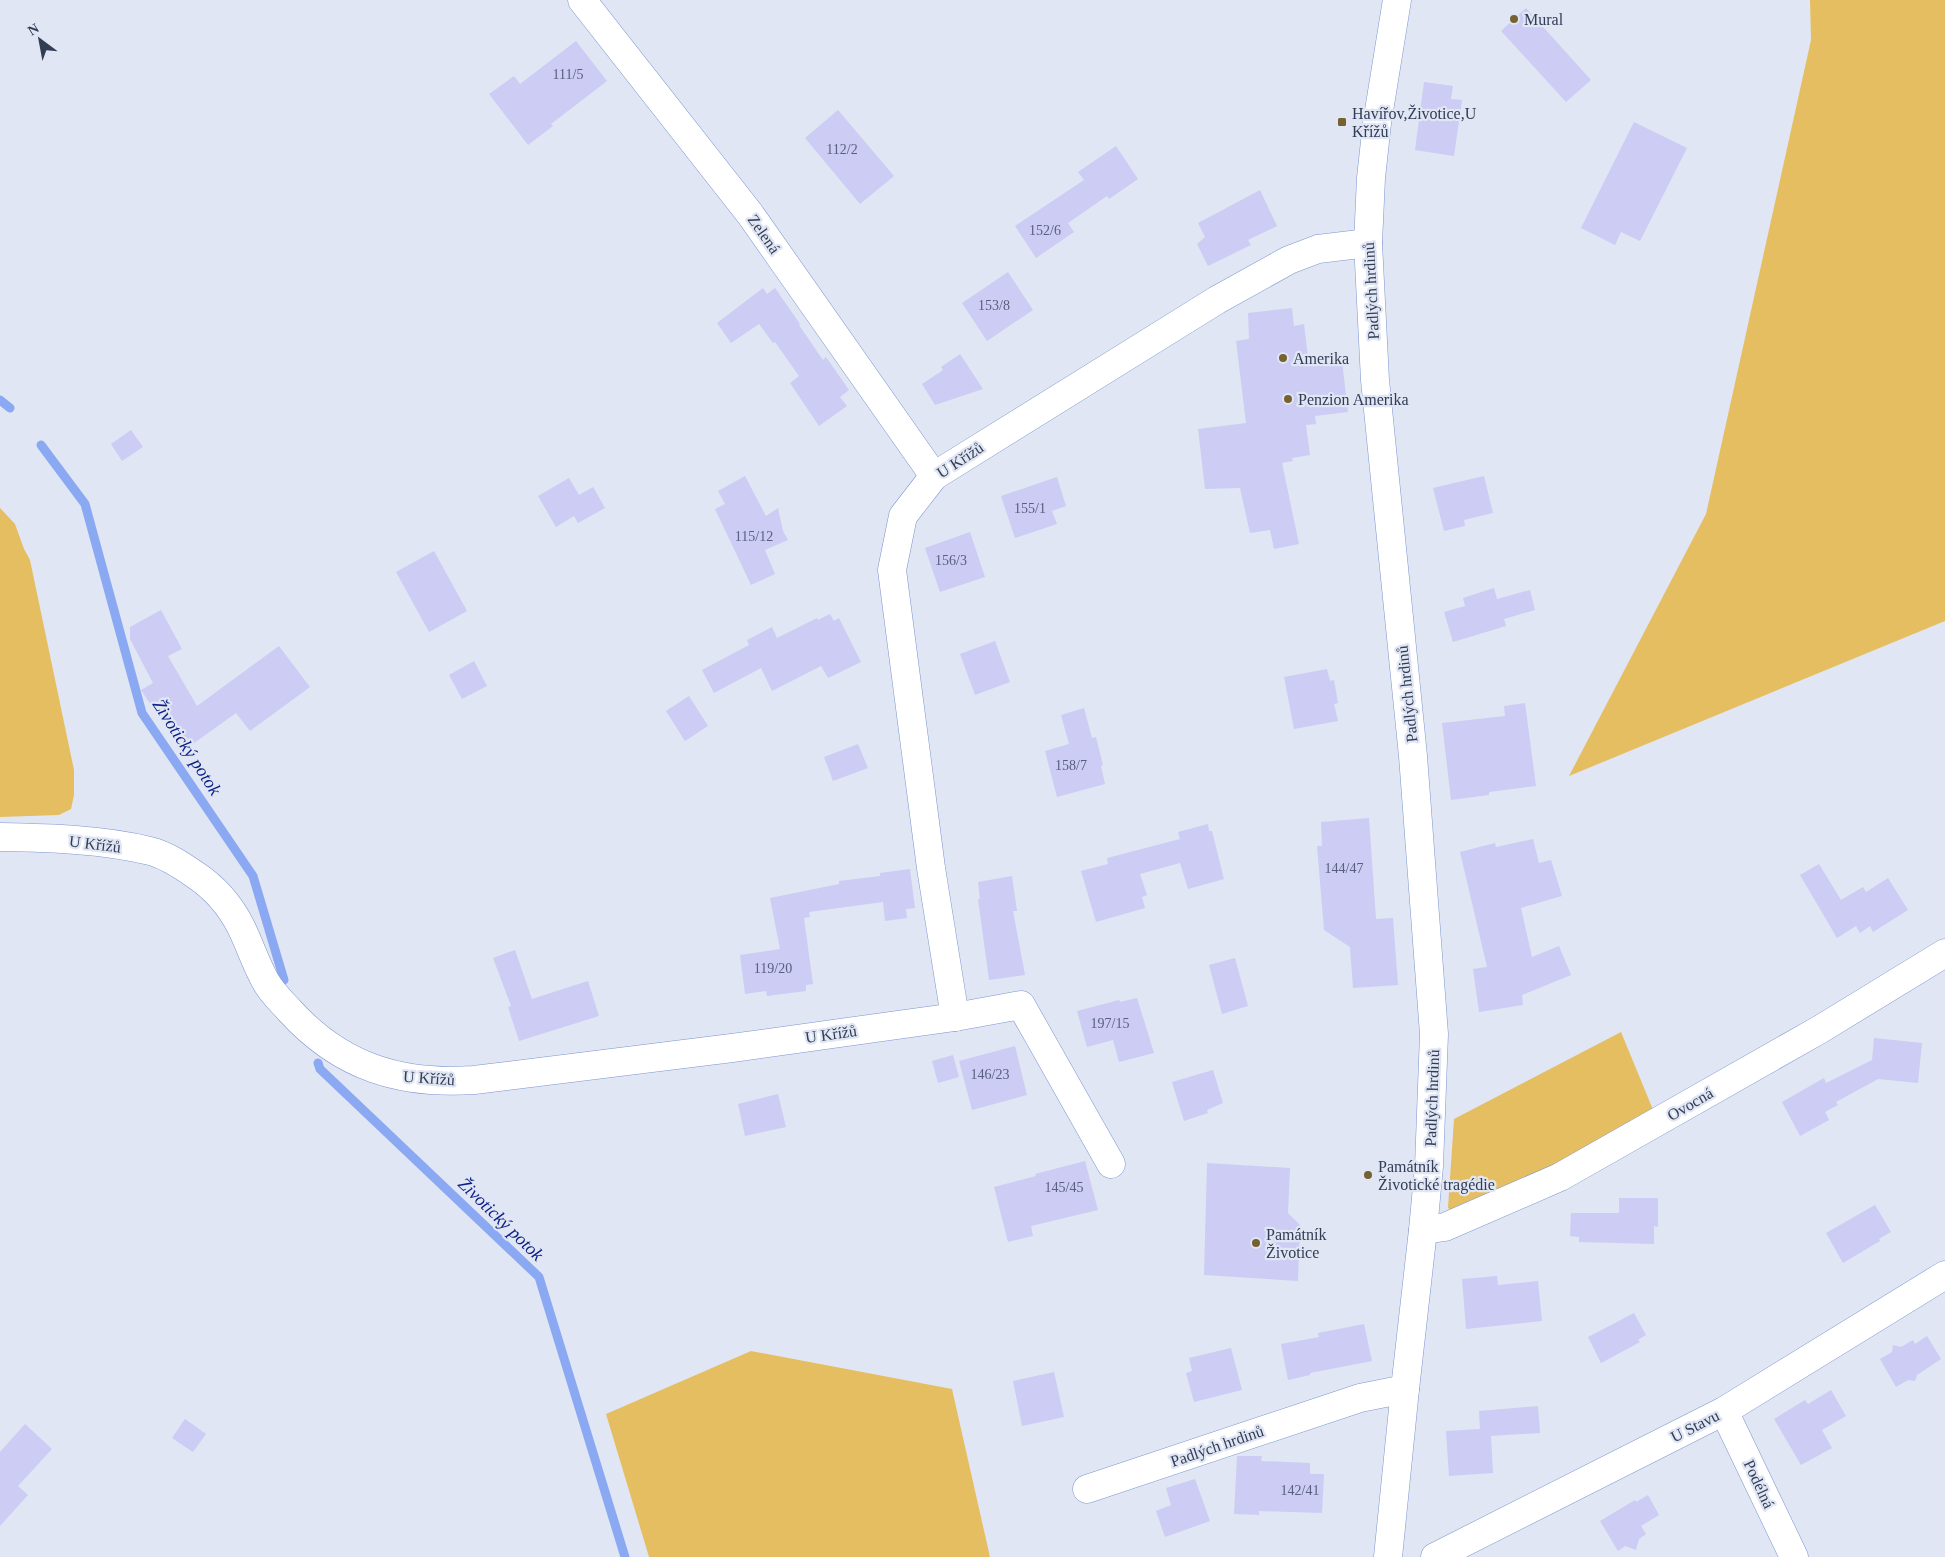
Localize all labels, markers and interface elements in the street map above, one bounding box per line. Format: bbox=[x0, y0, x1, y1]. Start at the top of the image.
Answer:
place label: Mural bbox=[1524, 11, 1564, 28]
marker: Mural bbox=[1508, 13, 1520, 25]
north arrow bbox=[15, 15, 65, 65]
text: N bbox=[25, 20, 42, 38]
house number: 111/5 bbox=[553, 67, 583, 82]
place label: Havířov,Životice,U Křížů bbox=[1352, 104, 1477, 140]
marker: Havířov,Životice,U Křížů bbox=[1336, 116, 1348, 128]
house number: 112/2 bbox=[826, 142, 858, 157]
street label: Zelená bbox=[745, 211, 783, 257]
house number: 152/6 bbox=[1029, 223, 1061, 238]
street label: Padlých hrdinů bbox=[1360, 242, 1383, 340]
house number: 153/8 bbox=[978, 298, 1010, 313]
place label: Amerika bbox=[1293, 350, 1349, 367]
marker: Amerika bbox=[1277, 352, 1289, 364]
place label: Penzion Amerika bbox=[1298, 391, 1409, 408]
marker: Penzion Amerika bbox=[1282, 393, 1294, 405]
street label: U Křížů bbox=[934, 439, 986, 481]
house number: 155/1 bbox=[1014, 501, 1046, 516]
house number: 115/12 bbox=[735, 529, 773, 544]
house number: 156/3 bbox=[935, 553, 967, 568]
street label: Padlých hrdinů bbox=[1393, 645, 1422, 743]
water label: Životický potok bbox=[149, 695, 227, 800]
house number: 158/7 bbox=[1055, 758, 1087, 773]
street label: U Křížů bbox=[68, 832, 122, 856]
house number: 144/47 bbox=[1325, 861, 1363, 876]
house number: 119/20 bbox=[754, 961, 792, 976]
house number: 197/15 bbox=[1091, 1016, 1129, 1031]
street label: U Křížů bbox=[804, 1022, 858, 1046]
street label: Padlých hrdinů bbox=[1422, 1049, 1443, 1147]
house number: 146/23 bbox=[971, 1067, 1009, 1082]
street label: U Křížů bbox=[402, 1068, 456, 1088]
street label: Ovocná bbox=[1664, 1084, 1716, 1124]
place label: Památník Životické tragédie bbox=[1378, 1158, 1495, 1194]
marker: Památník Životické tragédie bbox=[1362, 1169, 1374, 1181]
water label: Životický potok bbox=[454, 1173, 549, 1265]
house number: 145/45 bbox=[1045, 1180, 1083, 1195]
place label: Památník Životice bbox=[1266, 1226, 1326, 1261]
marker: Památník Životice bbox=[1250, 1237, 1262, 1249]
street label: U Stavu bbox=[1668, 1407, 1722, 1445]
street label: Padlých hrdinů bbox=[1168, 1422, 1266, 1471]
street label: Podélná bbox=[1740, 1457, 1778, 1511]
house number: 142/41 bbox=[1281, 1483, 1319, 1498]

